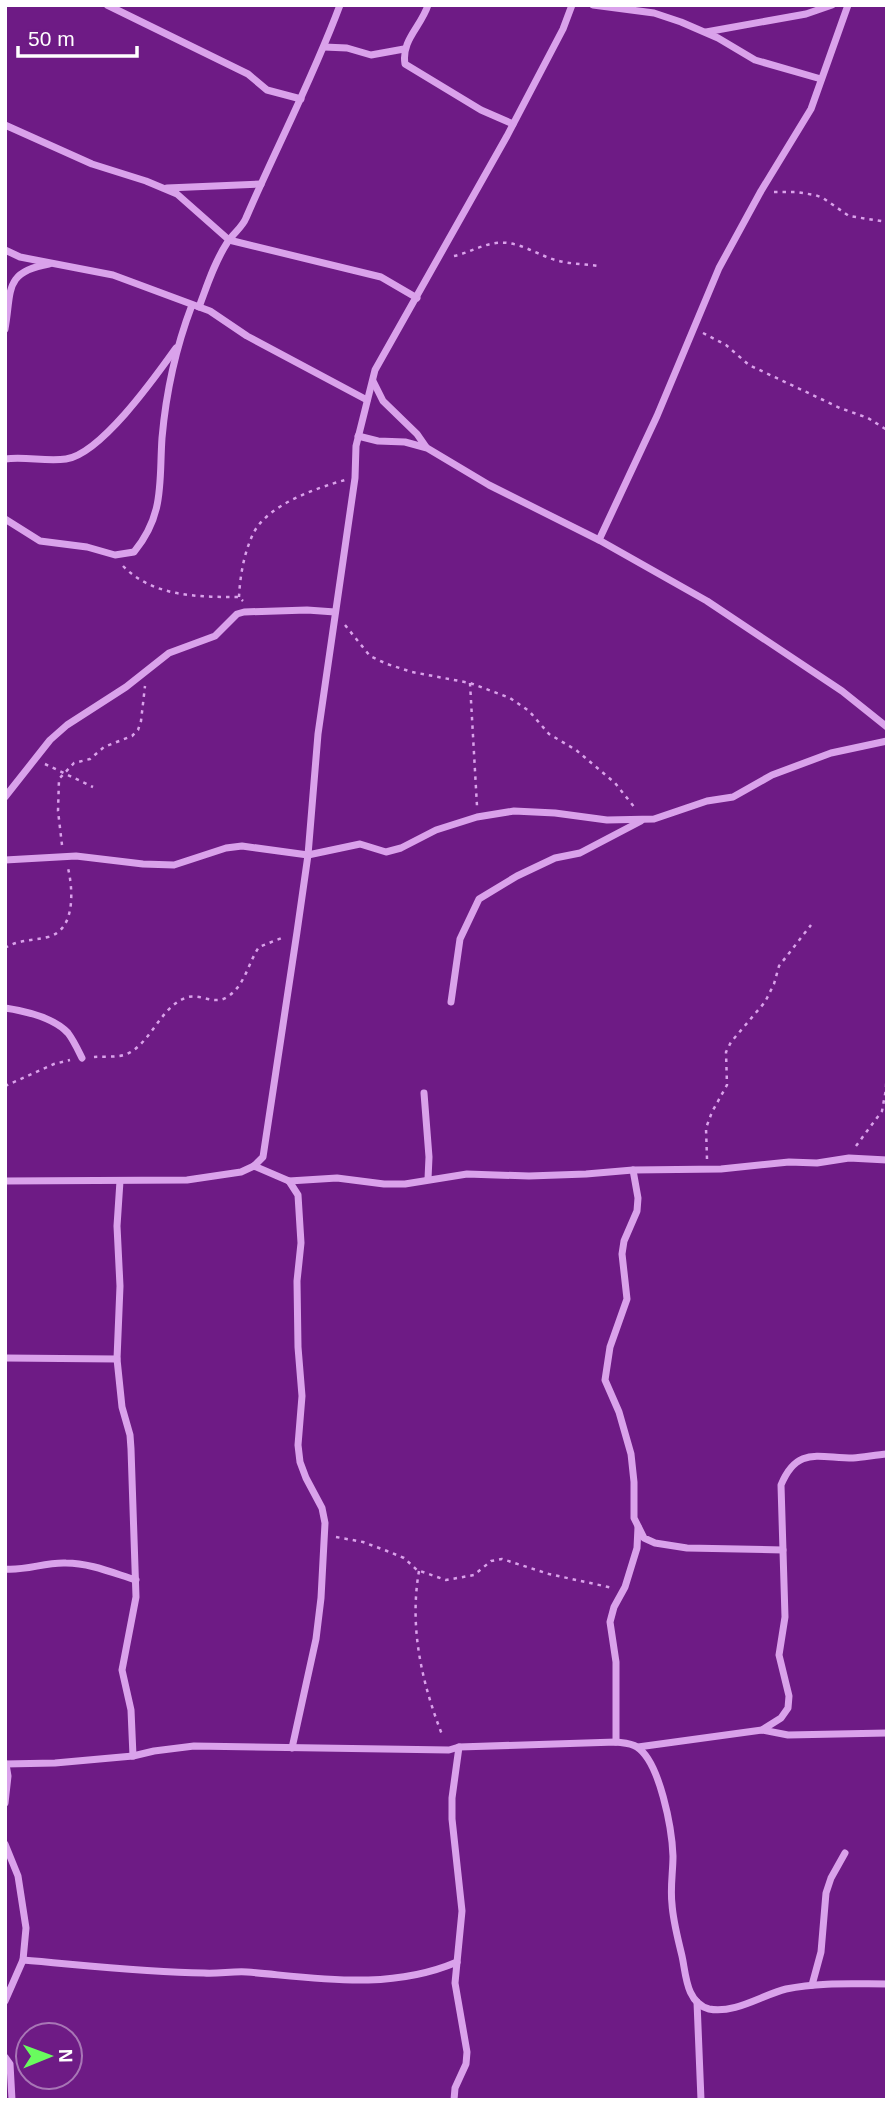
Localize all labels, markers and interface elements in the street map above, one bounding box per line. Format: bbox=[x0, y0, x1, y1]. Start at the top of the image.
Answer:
scale bar bbox=[18, 14, 136, 58]
text: 50 m bbox=[28, 27, 75, 50]
north arrow bbox=[14, 2021, 84, 2091]
text: N bbox=[55, 2049, 76, 2063]

